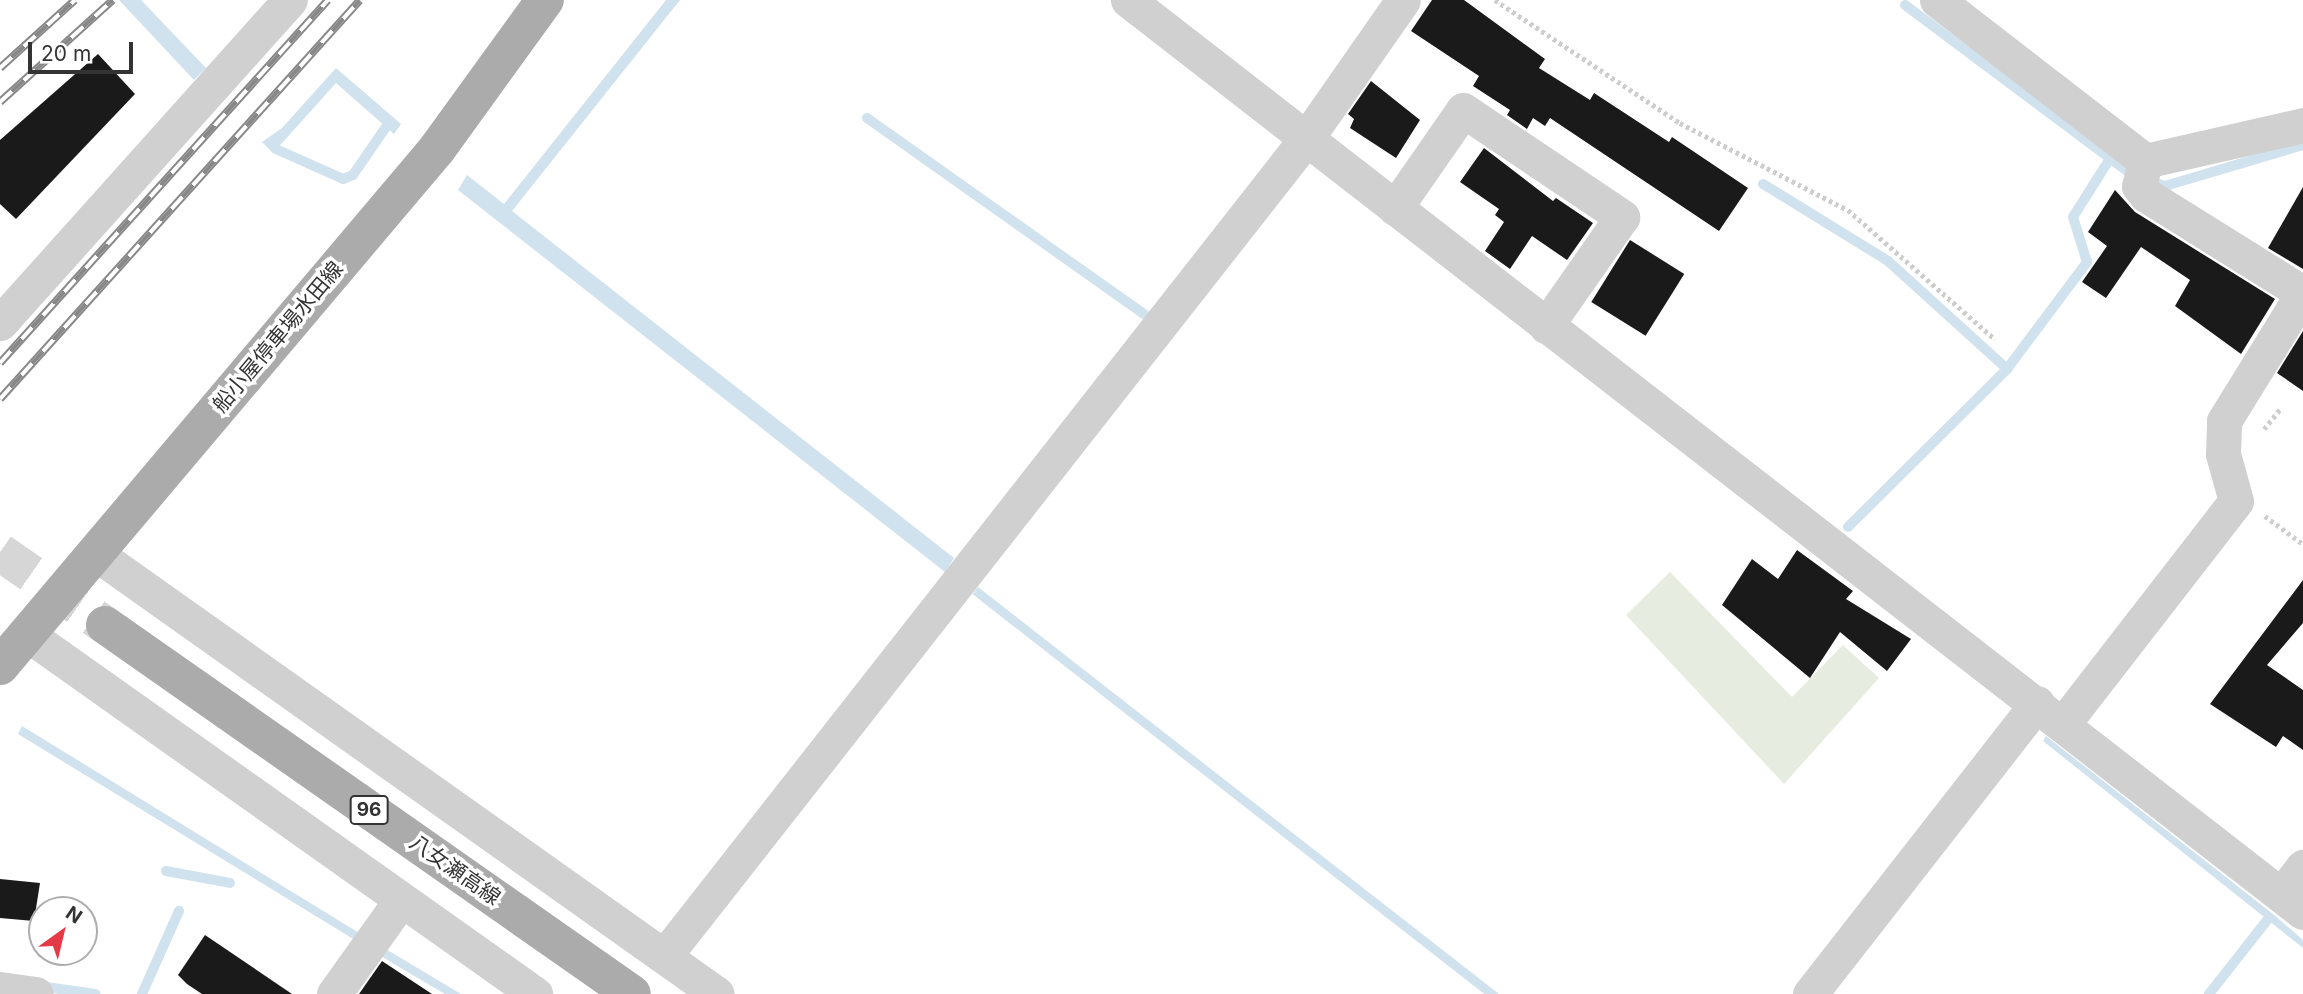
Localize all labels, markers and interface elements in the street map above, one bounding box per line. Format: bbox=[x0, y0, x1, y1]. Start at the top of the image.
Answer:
scale bar bbox=[32, 28, 136, 72]
text: 20 m bbox=[41, 41, 91, 66]
street label: 船小屋停車場水田線 bbox=[208, 257, 348, 417]
road number: 96 bbox=[348, 794, 390, 825]
street label: 八女瀬高線 bbox=[405, 830, 505, 910]
north arrow bbox=[28, 896, 98, 966]
text: N bbox=[61, 901, 86, 928]

